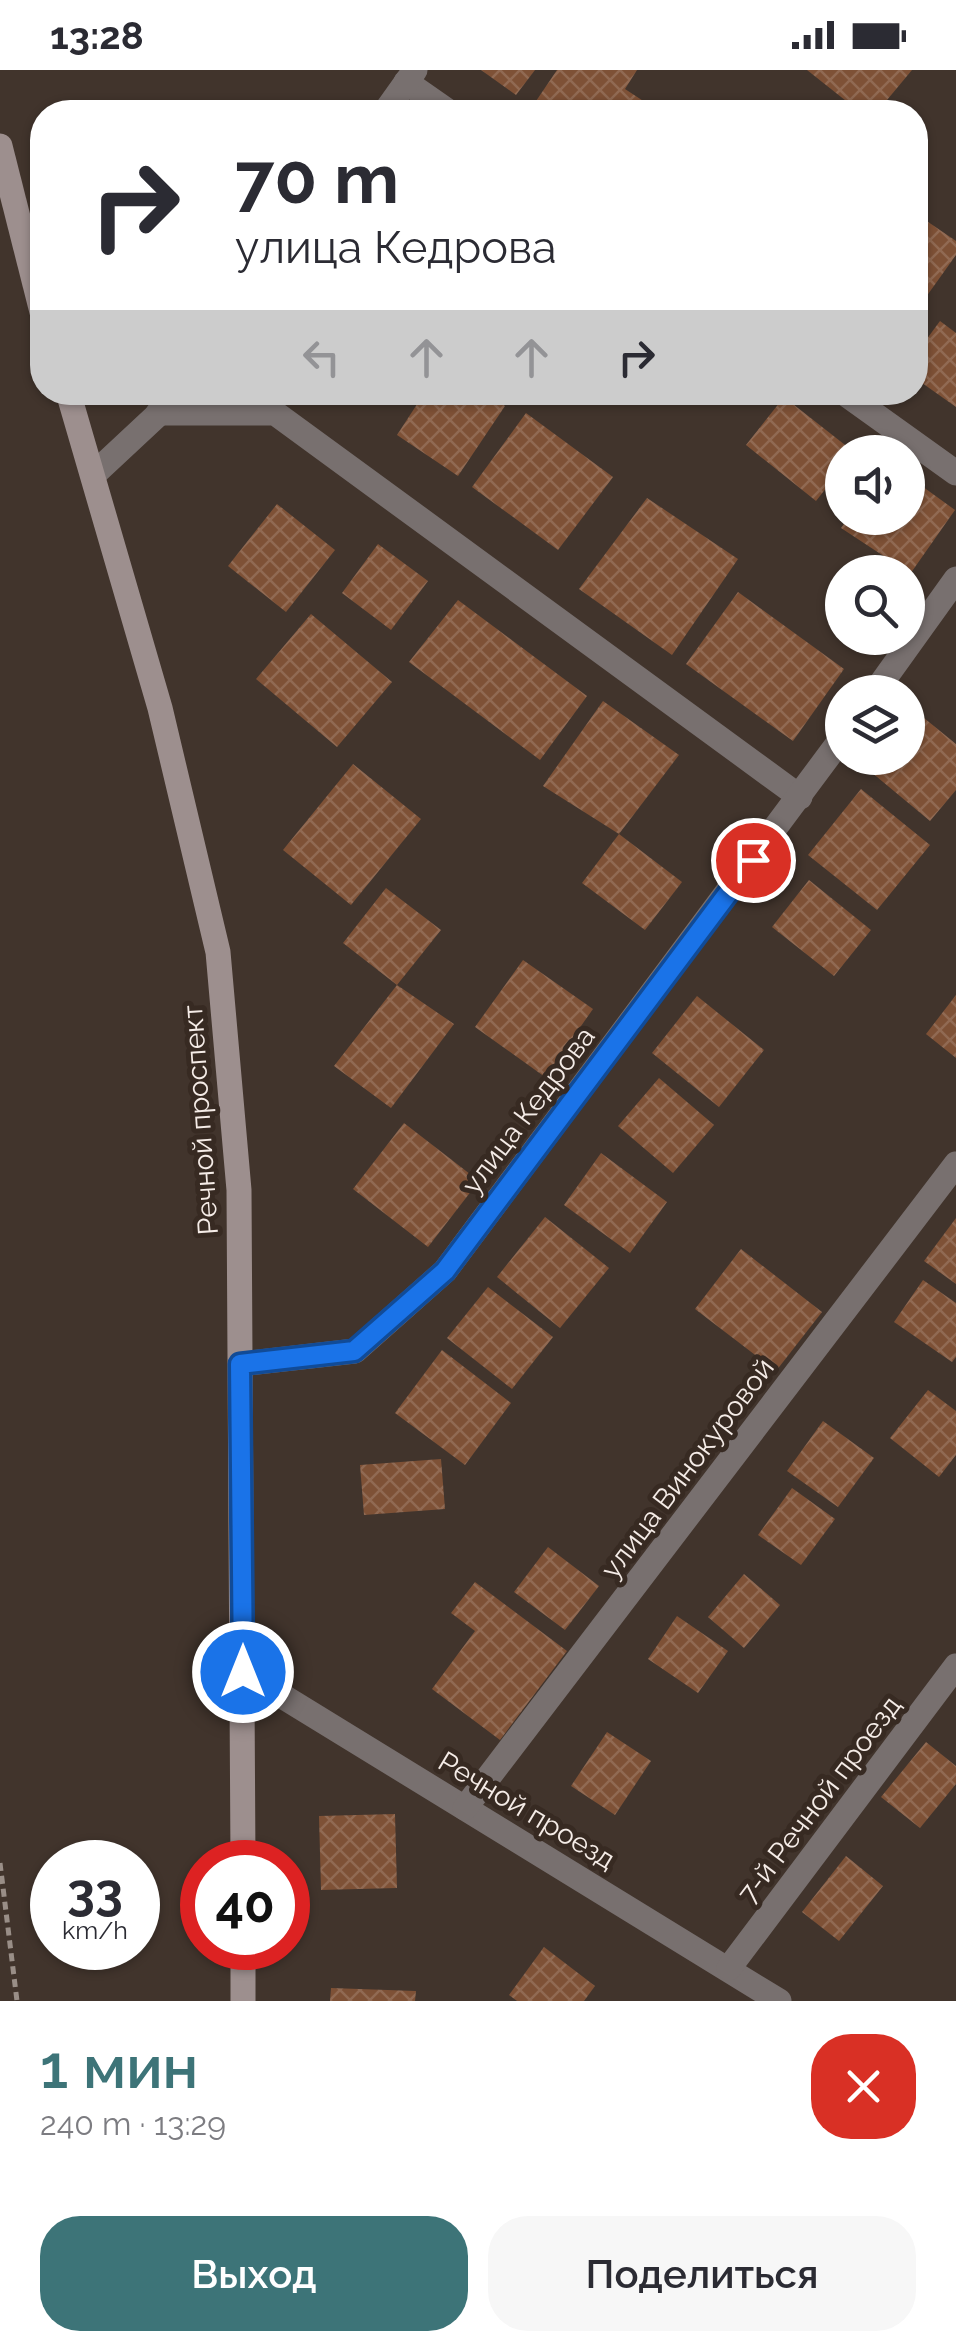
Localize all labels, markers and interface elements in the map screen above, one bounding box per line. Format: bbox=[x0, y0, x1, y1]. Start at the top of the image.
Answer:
text: 13:28 bbox=[50, 13, 144, 58]
text: 70 m bbox=[235, 137, 399, 219]
icon: right bbox=[70, 140, 200, 270]
text: улица Кедрова bbox=[235, 221, 557, 274]
icon: left bbox=[294, 330, 349, 385]
icon: ahead bbox=[399, 330, 454, 385]
icon: ahead bbox=[504, 330, 559, 385]
icon: right bbox=[609, 330, 664, 385]
map controls bbox=[825, 435, 925, 775]
button: sound bbox=[825, 435, 925, 535]
button: search bbox=[825, 555, 925, 655]
button: layers bbox=[825, 675, 925, 775]
pin bbox=[711, 818, 796, 903]
icon: arrive bbox=[726, 833, 781, 888]
street label: Речной проспект bbox=[176, 1004, 225, 1236]
street label: улица Кедрова bbox=[455, 1020, 602, 1200]
street label: улица Винокуровой bbox=[594, 1352, 781, 1585]
position arrow bbox=[191, 1620, 295, 1724]
street label: 7-й Речной проезд bbox=[731, 1689, 908, 1909]
street label: Речной проезд bbox=[432, 1745, 621, 1876]
speed limit sign: 40 bbox=[180, 1840, 310, 1970]
text: 33 bbox=[67, 1863, 123, 1922]
text: km/h bbox=[62, 1915, 128, 1945]
text: 1 мин bbox=[40, 2032, 198, 2102]
button: close bbox=[811, 2034, 916, 2139]
text: 240 m · 13:29 bbox=[40, 2105, 226, 2142]
button: Выход bbox=[40, 2216, 468, 2331]
button: Поделиться bbox=[488, 2216, 916, 2331]

